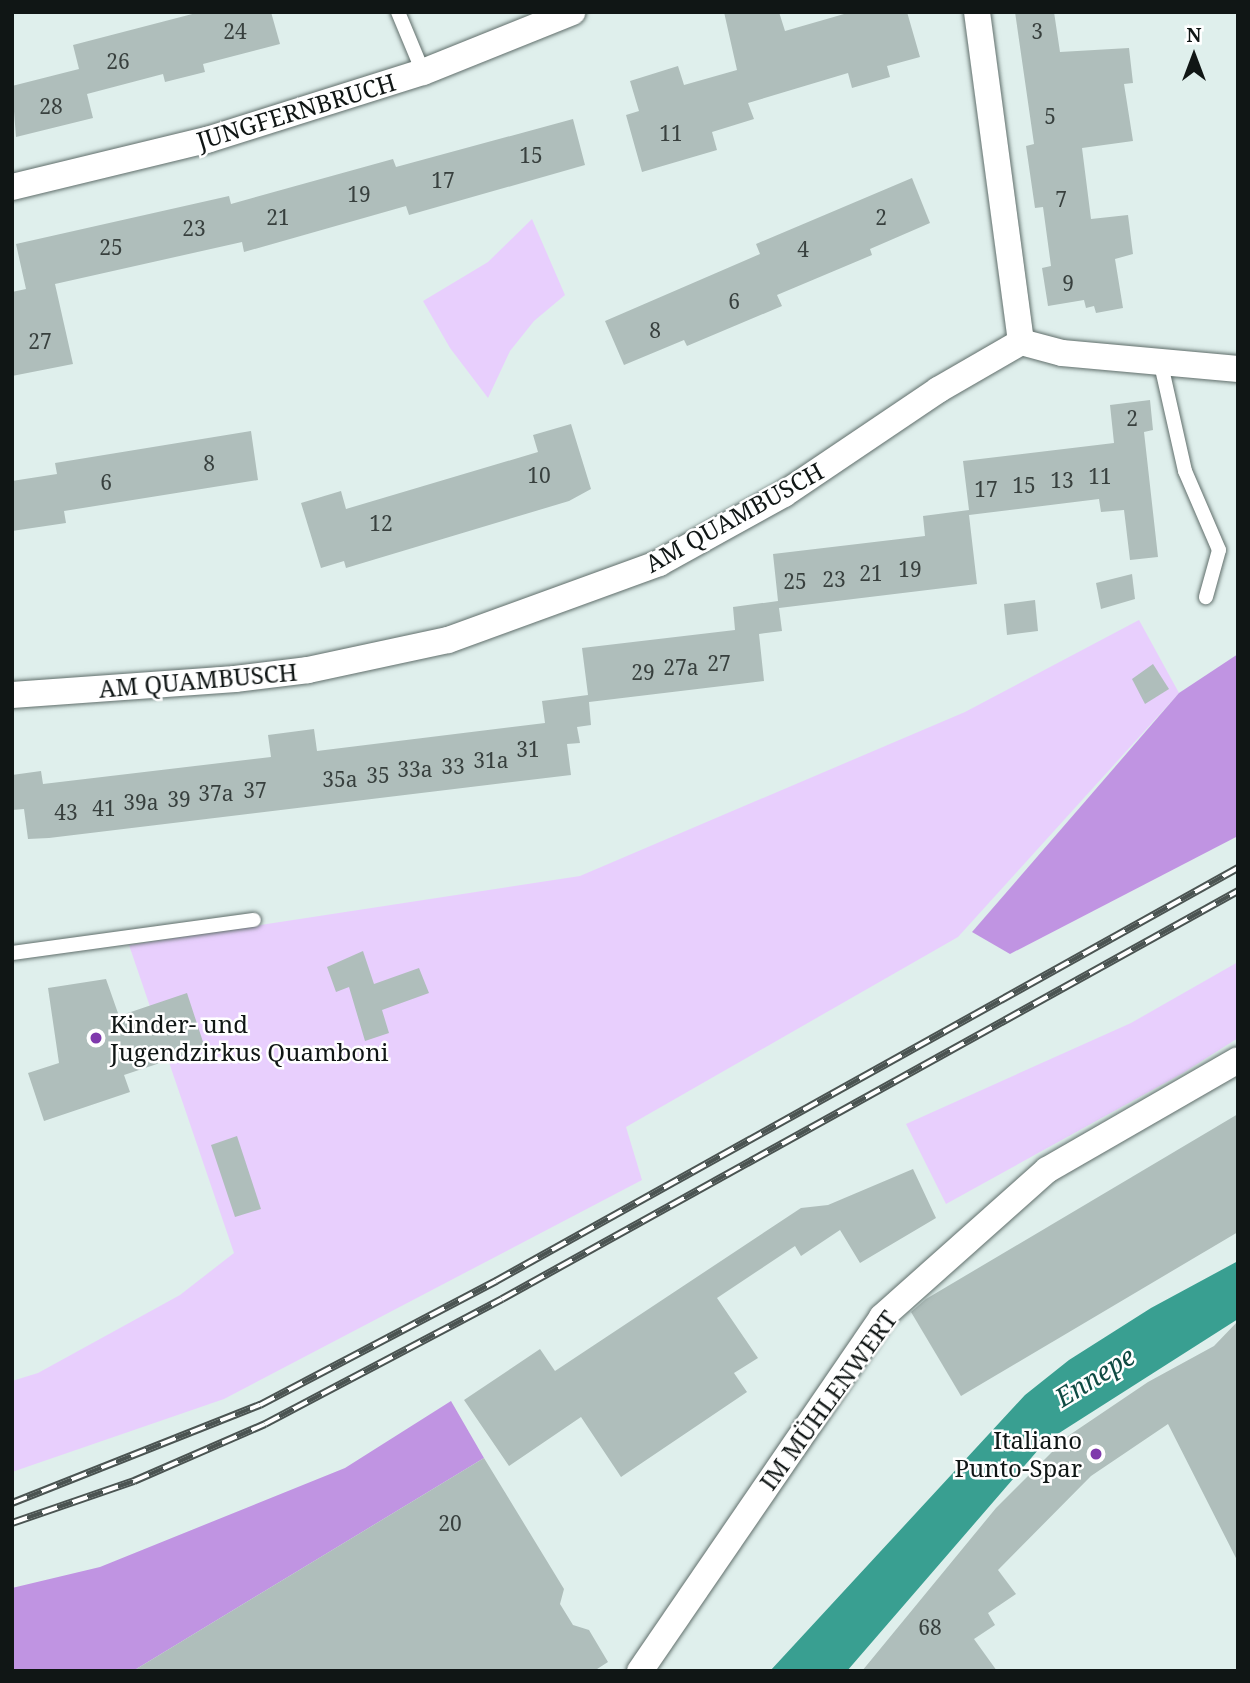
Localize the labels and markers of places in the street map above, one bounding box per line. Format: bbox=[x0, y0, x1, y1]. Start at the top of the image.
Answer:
place label: Kinder- und Jugendzirkus Quamboni bbox=[110, 1010, 388, 1066]
marker: Kinder- und Jugendzirkus Quamboni bbox=[88, 1030, 104, 1046]
place label: Italiano Punto-Spar bbox=[954, 1426, 1082, 1482]
marker: Italiano Punto-Spar bbox=[1088, 1446, 1104, 1462]

